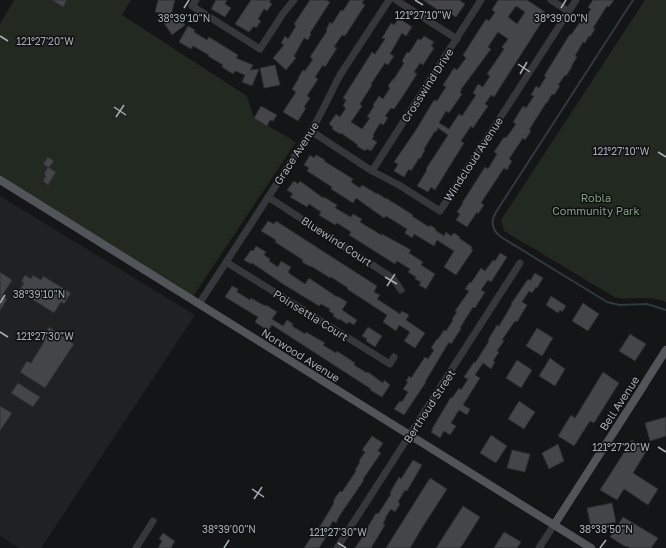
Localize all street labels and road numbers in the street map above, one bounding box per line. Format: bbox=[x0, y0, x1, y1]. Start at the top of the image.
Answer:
street label: Crosswind Drive bbox=[398, 46, 456, 124]
street label: Windcloud Avenue bbox=[441, 114, 505, 204]
street label: Grace Avenue bbox=[271, 119, 321, 187]
street label: Bluewind Court bbox=[299, 213, 375, 269]
street label: Poinsettia Court bbox=[271, 287, 351, 343]
street label: Norwood Avenue bbox=[259, 326, 343, 384]
street label: Berthoud Street bbox=[400, 367, 458, 445]
street label: Bell Avenue bbox=[597, 373, 641, 433]

